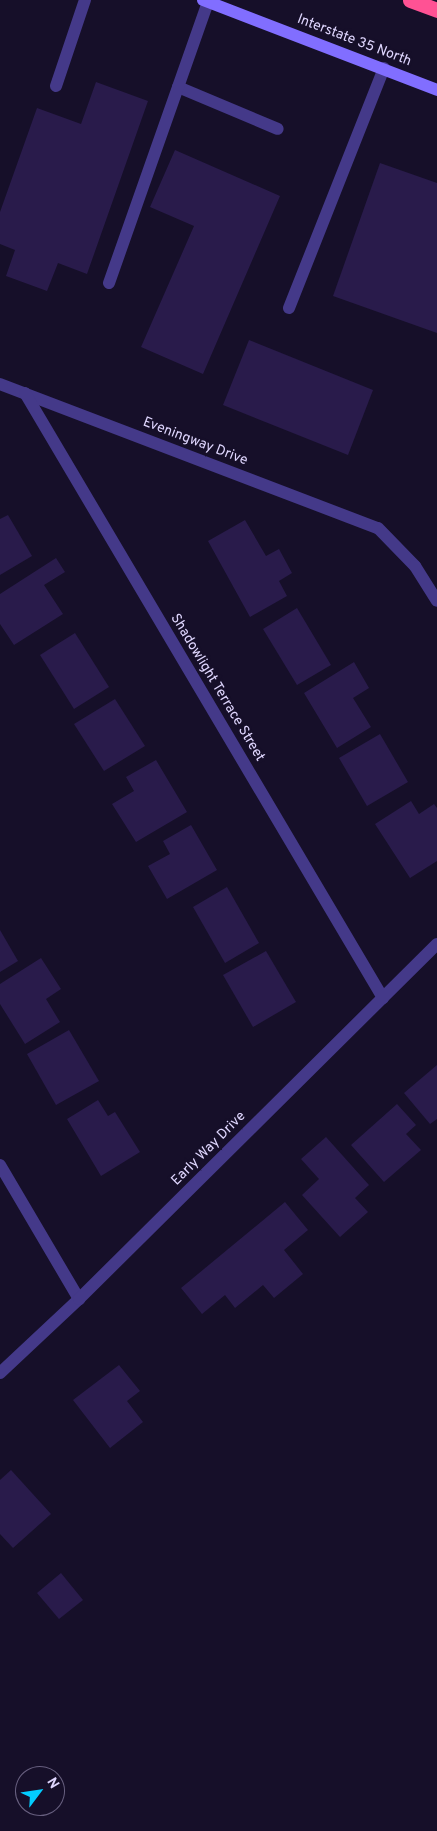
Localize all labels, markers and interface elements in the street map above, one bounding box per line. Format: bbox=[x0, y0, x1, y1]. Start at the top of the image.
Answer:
street label: Interstate 35 North bbox=[294, 11, 414, 71]
street label: Eveningway Drive bbox=[140, 414, 250, 470]
street label: Shadowlight Terrace Street bbox=[166, 611, 268, 765]
street label: Early Way Drive bbox=[168, 1108, 250, 1190]
north arrow bbox=[15, 1766, 65, 1816]
text: N bbox=[43, 1775, 62, 1792]

